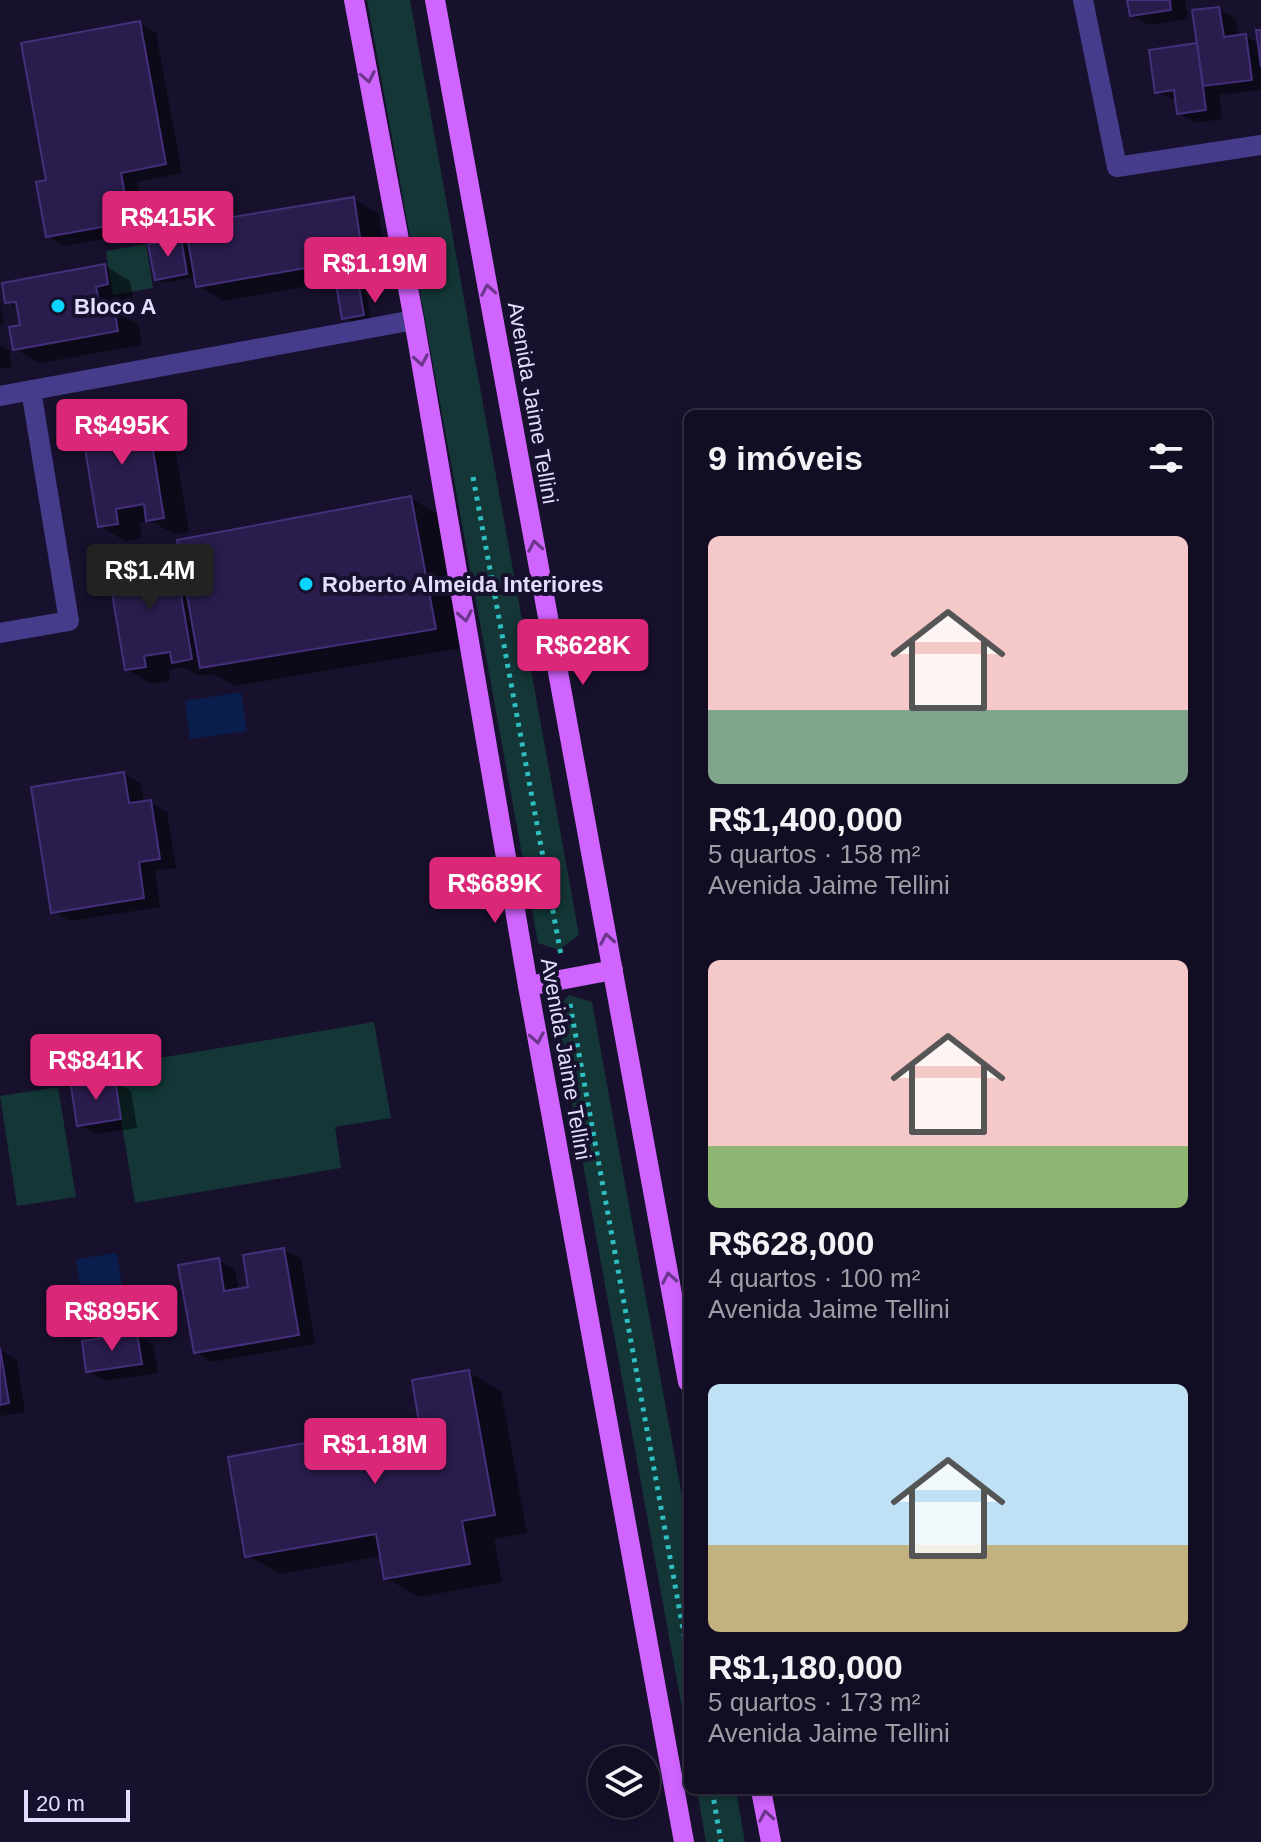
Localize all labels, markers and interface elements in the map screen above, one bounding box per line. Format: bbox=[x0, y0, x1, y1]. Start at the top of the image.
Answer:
one-way arrow bbox=[359, 70, 376, 83]
pin: R$415K bbox=[103, 191, 233, 259]
text: R$415K bbox=[120, 202, 216, 232]
pin: R$1.19M bbox=[301, 237, 449, 305]
text: R$1.19M bbox=[322, 248, 428, 278]
one-way arrow bbox=[481, 283, 498, 297]
place label: Bloco A bbox=[74, 294, 156, 319]
marker: Bloco A bbox=[49, 297, 67, 315]
street label: Avenida Jaime Tellini bbox=[503, 300, 563, 506]
one-way arrow bbox=[411, 353, 428, 367]
pin: R$495K bbox=[57, 399, 187, 467]
text: R$495K bbox=[74, 410, 170, 440]
icon: filters bbox=[1144, 436, 1188, 480]
text: 9 imóveis bbox=[708, 439, 863, 477]
one-way arrow bbox=[528, 539, 545, 553]
pin: R$1.4M bbox=[85, 544, 215, 612]
text: R$1.4M bbox=[104, 555, 196, 585]
place label: Roberto Almeida Interiores bbox=[322, 572, 604, 597]
marker: Roberto Almeida Interiores bbox=[297, 575, 315, 593]
icon: home bbox=[876, 588, 1020, 732]
one-way arrow bbox=[455, 609, 472, 623]
pin: R$628K bbox=[518, 619, 648, 687]
text: R$628K bbox=[535, 630, 631, 660]
text: R$1,400,000 bbox=[708, 800, 903, 838]
text: 5 quartos · 158 m² bbox=[708, 839, 920, 869]
pin: R$689K bbox=[430, 857, 560, 925]
text: R$689K bbox=[447, 868, 543, 898]
text: Avenida Jaime Tellini bbox=[708, 870, 950, 900]
one-way arrow bbox=[600, 933, 617, 946]
street label: Avenida Jaime Tellini bbox=[536, 956, 596, 1162]
icon: home bbox=[876, 1012, 1020, 1156]
one-way arrow bbox=[528, 1031, 545, 1045]
pin: R$841K bbox=[31, 1034, 161, 1102]
text: R$841K bbox=[48, 1045, 144, 1075]
text: R$628,000 bbox=[708, 1224, 874, 1262]
text: 4 quartos · 100 m² bbox=[708, 1263, 920, 1293]
one-way arrow bbox=[661, 1271, 678, 1285]
pin: R$895K bbox=[47, 1285, 177, 1353]
text: Avenida Jaime Tellini bbox=[708, 1294, 950, 1324]
text: R$895K bbox=[64, 1296, 160, 1326]
pin: R$1.18M bbox=[301, 1418, 449, 1486]
text: R$1.18M bbox=[322, 1429, 428, 1459]
icon: home bbox=[876, 1436, 1020, 1580]
text: R$1,180,000 bbox=[708, 1648, 903, 1686]
text: 5 quartos · 173 m² bbox=[708, 1687, 920, 1717]
text: Avenida Jaime Tellini bbox=[708, 1718, 950, 1748]
map controls bbox=[588, 1746, 660, 1818]
button: layers bbox=[588, 1746, 660, 1818]
scale bar bbox=[24, 1786, 130, 1822]
text: 20 m bbox=[36, 1791, 85, 1816]
one-way arrow bbox=[759, 1809, 776, 1823]

